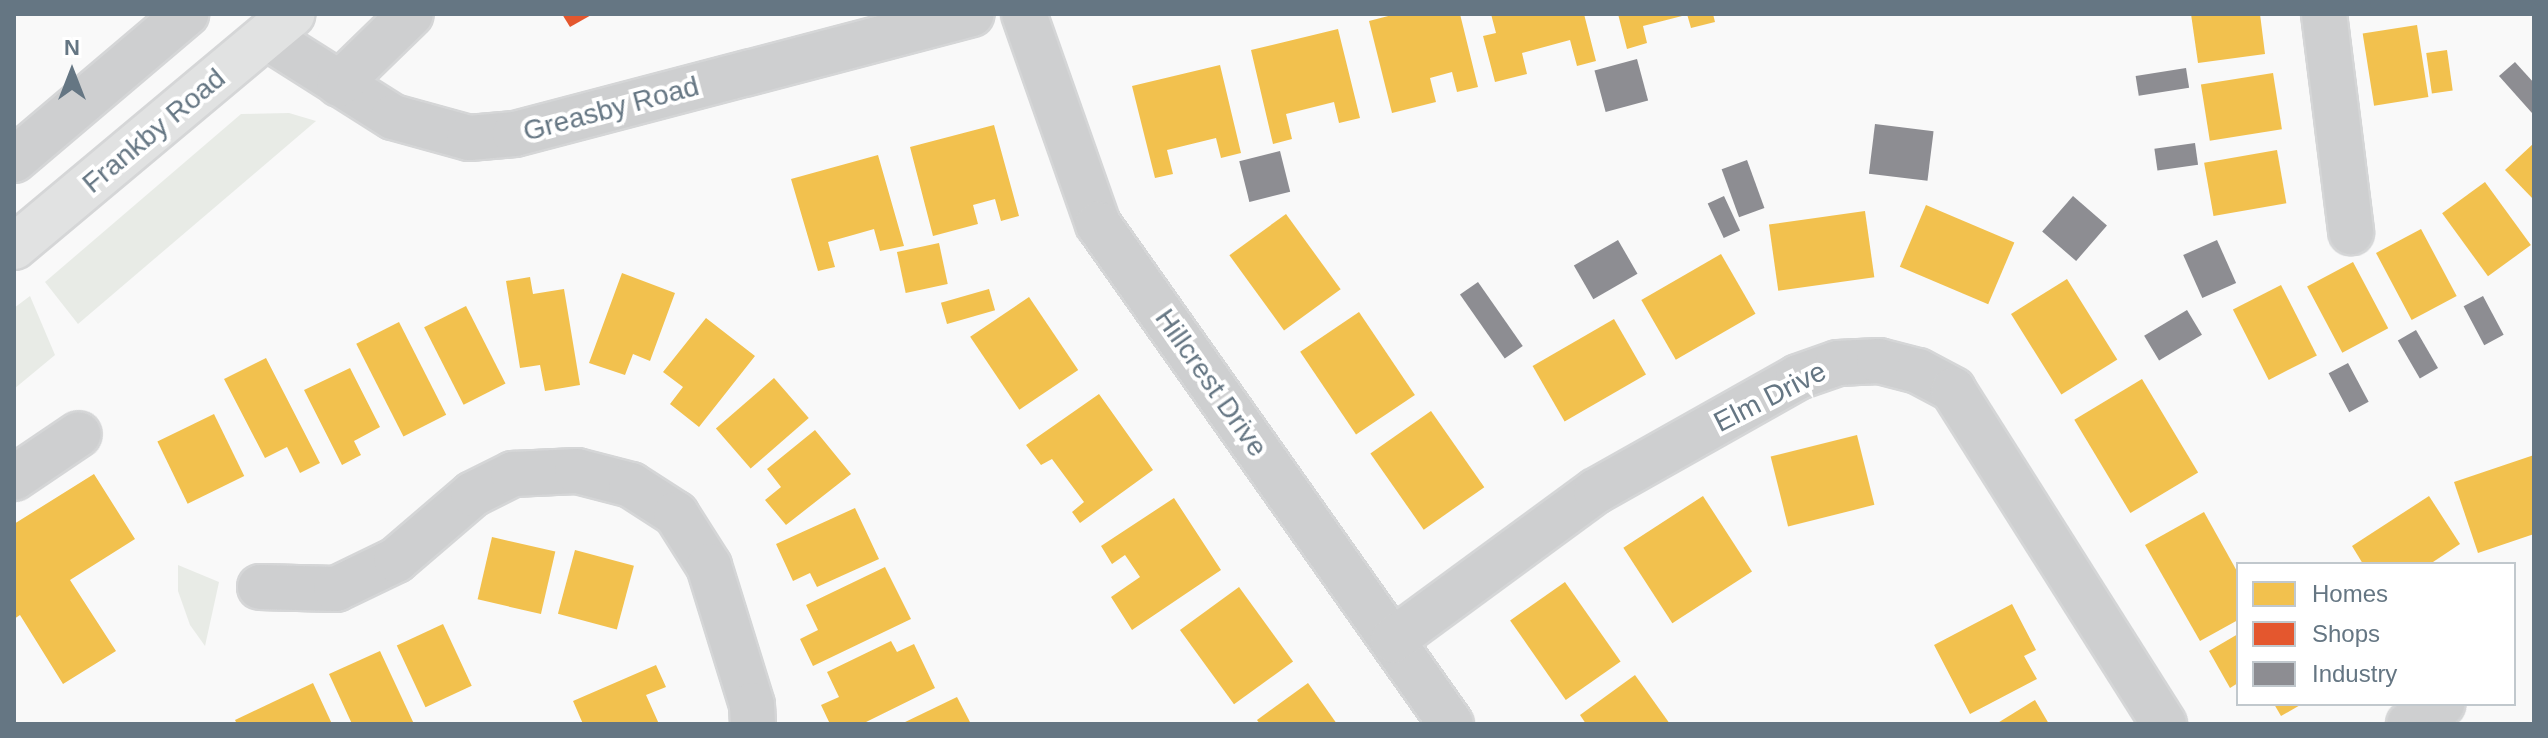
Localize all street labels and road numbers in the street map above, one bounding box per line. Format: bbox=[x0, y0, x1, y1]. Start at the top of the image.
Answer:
street label: Frankby Road bbox=[76, 62, 232, 200]
street label: Greasby Road bbox=[519, 69, 703, 149]
street label: Hillcrest Drive bbox=[1148, 303, 1274, 463]
street label: Elm Drive bbox=[1708, 354, 1832, 440]

